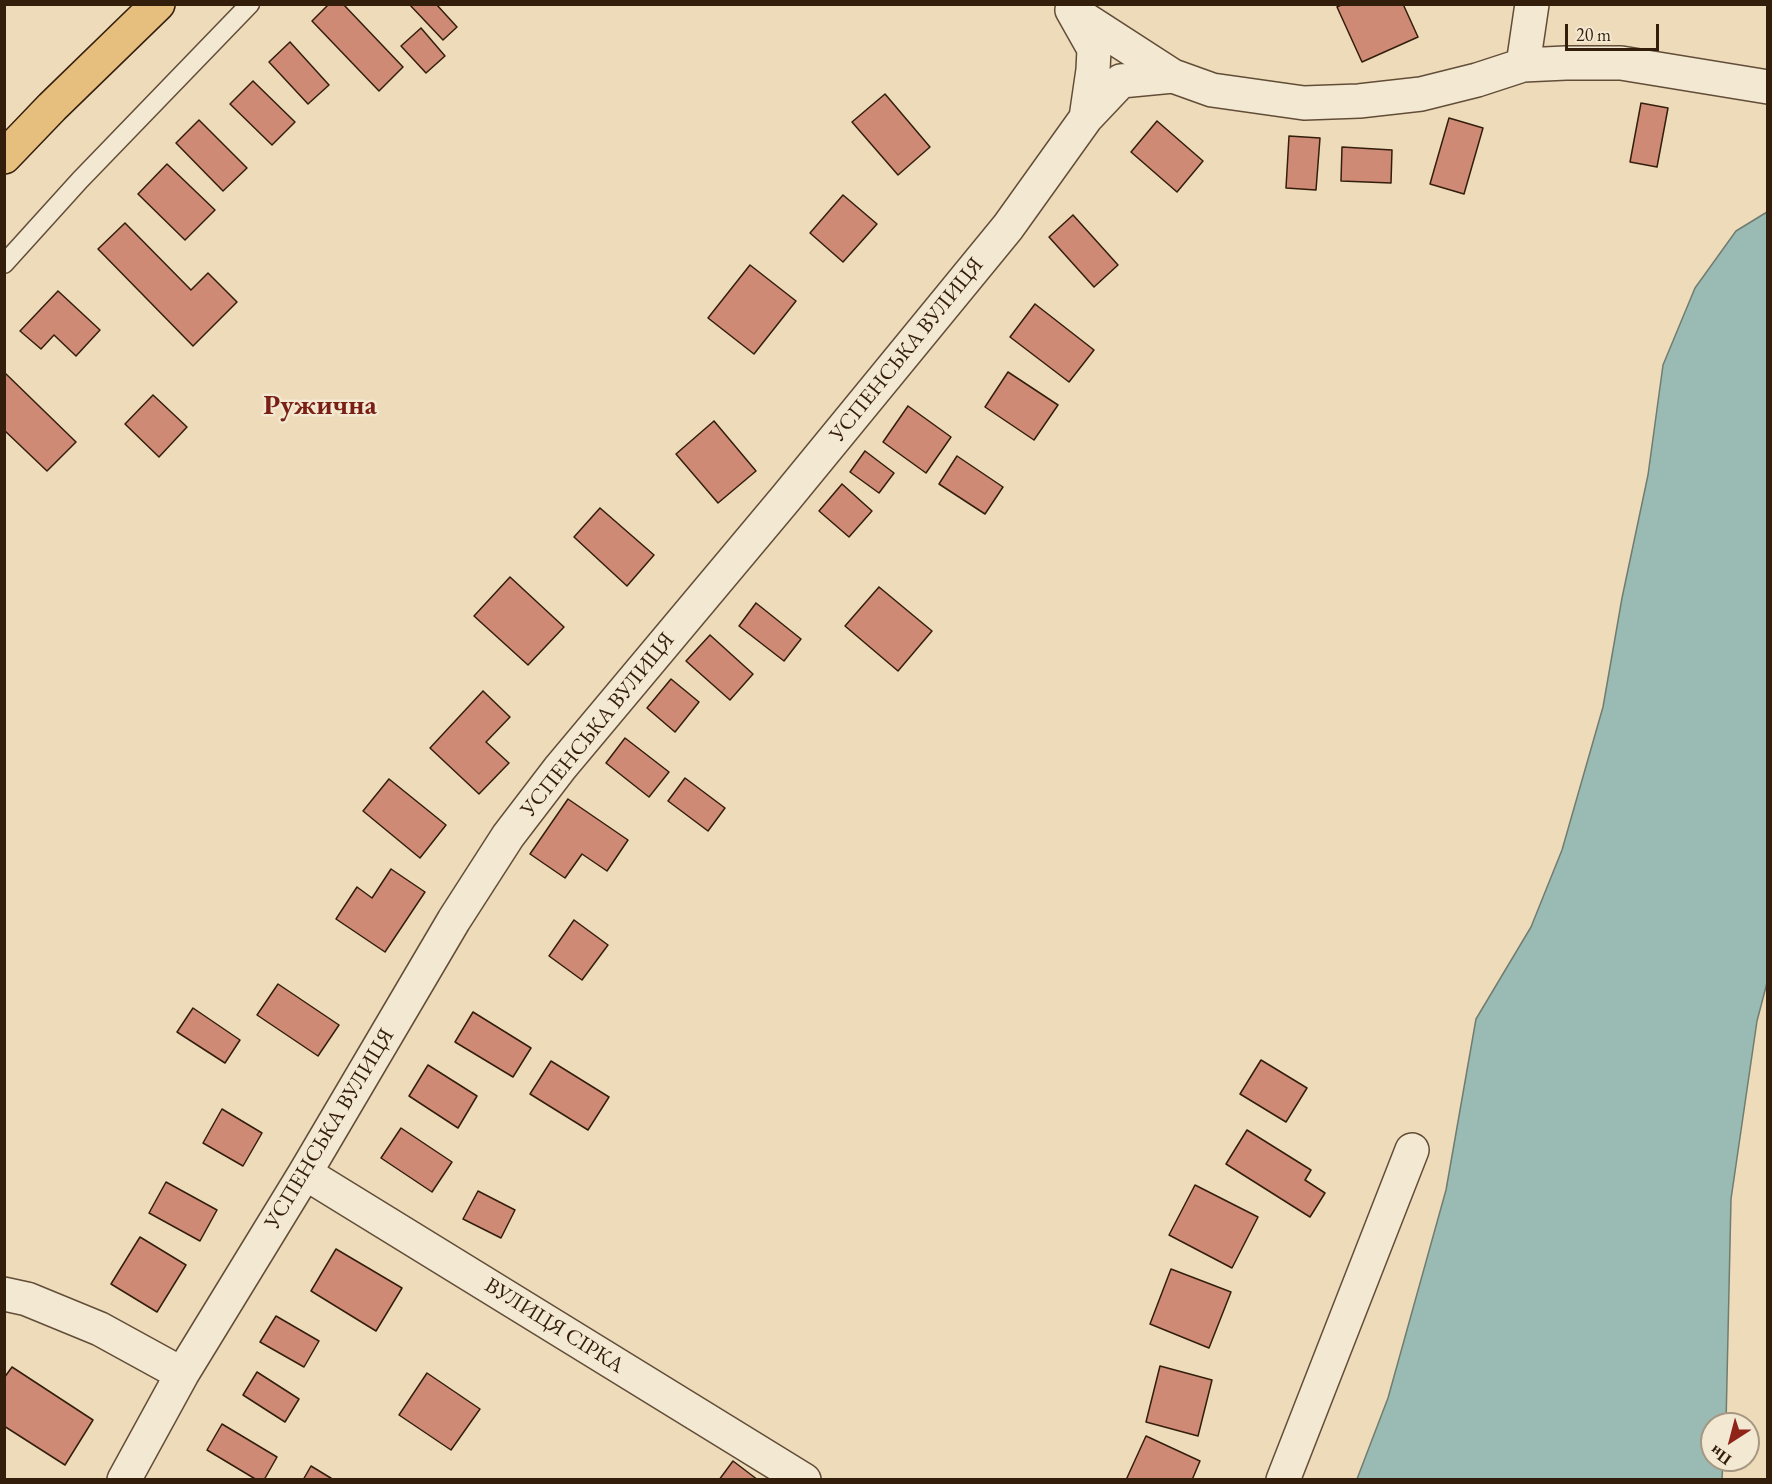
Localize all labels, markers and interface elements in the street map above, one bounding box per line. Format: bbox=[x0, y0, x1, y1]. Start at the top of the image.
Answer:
scale bar bbox=[1568, 12, 1662, 50]
text: 20 m bbox=[1576, 23, 1611, 46]
street label: УСПЕНСЬКА ВУЛИЦЯ bbox=[825, 253, 989, 447]
district label: Ружична bbox=[263, 389, 377, 423]
street label: УСПЕНСЬКА ВУЛИЦЯ bbox=[516, 628, 680, 822]
street label: УСПЕНСЬКА ВУЛИЦЯ bbox=[260, 1024, 400, 1234]
street label: ВУЛИЦЯ СІРКА bbox=[479, 1273, 629, 1379]
north arrow bbox=[1700, 1412, 1760, 1472]
text: Пн bbox=[1705, 1440, 1735, 1470]

